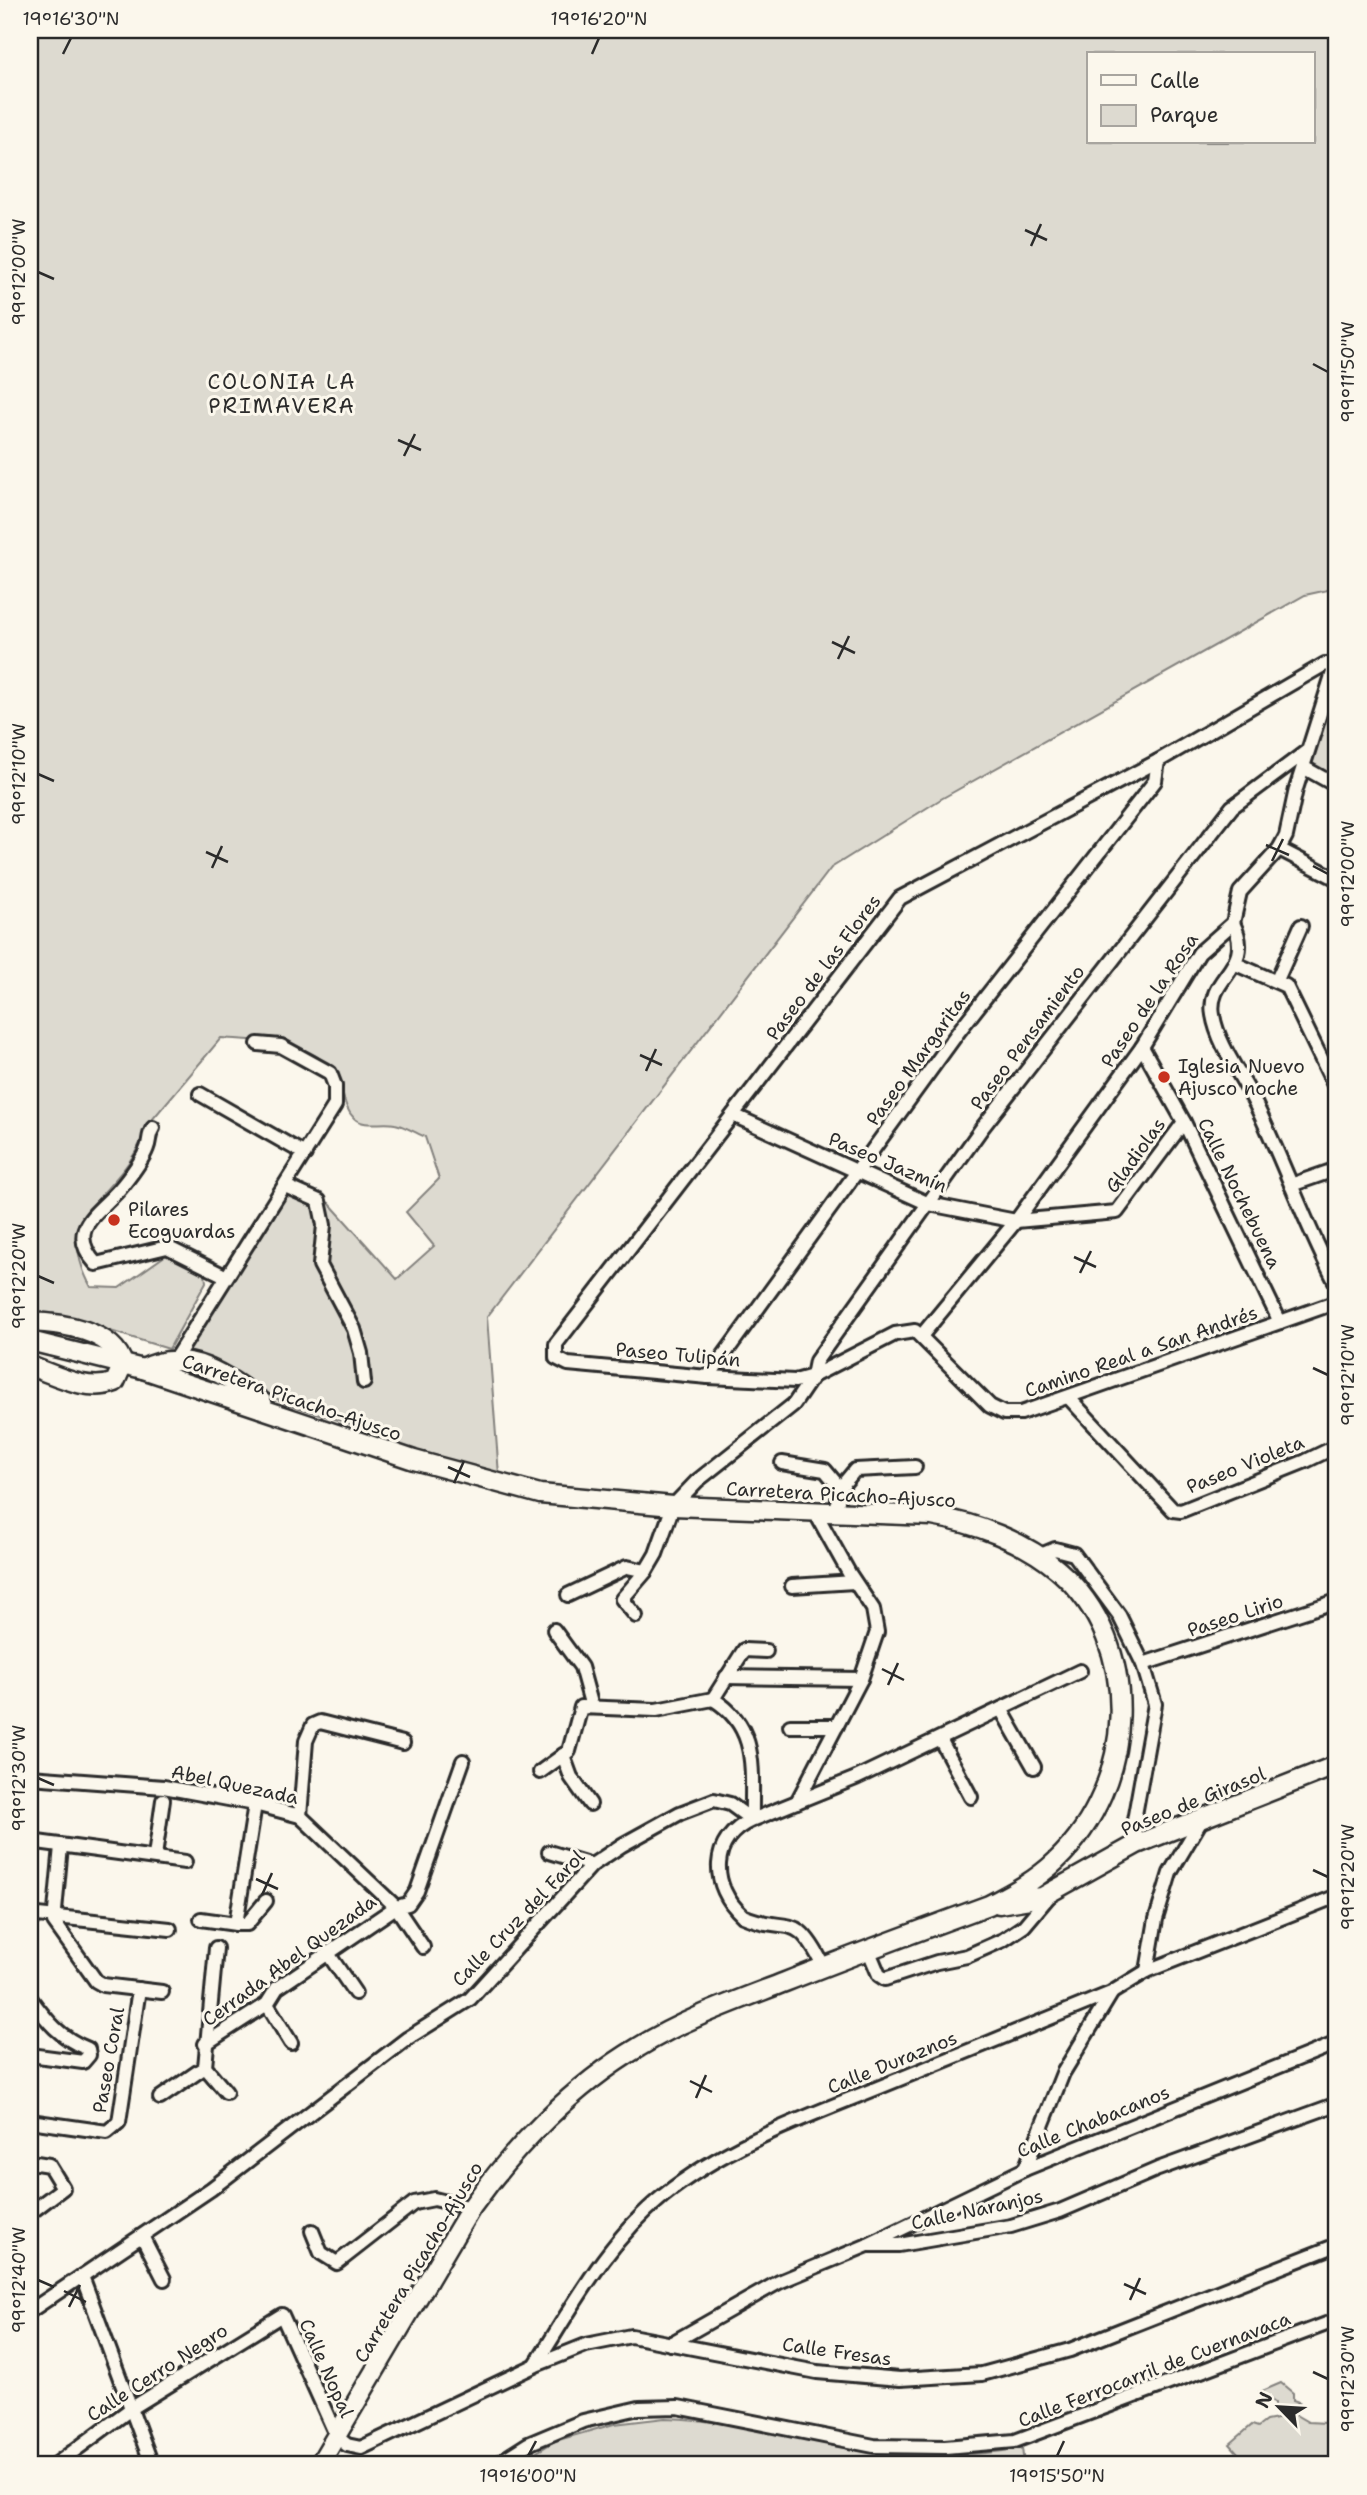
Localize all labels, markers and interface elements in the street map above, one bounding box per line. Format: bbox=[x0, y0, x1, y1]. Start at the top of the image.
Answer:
text: 19°16'30"N bbox=[22, 7, 120, 31]
text: 19°16'20"N bbox=[551, 7, 647, 31]
legend bbox=[1087, 52, 1314, 144]
text: Calle bbox=[1150, 67, 1200, 95]
text: Parque bbox=[1150, 101, 1219, 129]
text: 99°12'00"W bbox=[7, 219, 31, 325]
text: 99°11'50"W bbox=[1336, 321, 1360, 423]
district label: COLONIA LA PRIMAVERA bbox=[208, 368, 356, 420]
text: 99°12'10"W bbox=[7, 723, 31, 825]
text: 99°12'00"W bbox=[1336, 821, 1360, 927]
street label: Paseo de las Flores bbox=[760, 889, 887, 1045]
street label: Paseo de la Rosa bbox=[1095, 928, 1204, 1072]
street label: Paseo Pensamiento bbox=[965, 960, 1090, 1115]
street label: Paseo Margaritas bbox=[860, 984, 976, 1131]
place label: Iglesia Nuevo Ajusco noche bbox=[1178, 1054, 1305, 1101]
marker: Iglesia Nuevo Ajusco noche bbox=[1156, 1069, 1172, 1085]
street label: Gladiolas bbox=[1100, 1113, 1171, 1198]
street label: Calle Nochebuena bbox=[1192, 1114, 1287, 1273]
street label: Paseo Jazmín bbox=[825, 1126, 951, 1199]
place label: Pilares Ecoguardas bbox=[128, 1197, 235, 1244]
marker: Pilares Ecoguardas bbox=[106, 1212, 122, 1228]
text: 99°12'20"W bbox=[7, 1223, 31, 1329]
street label: Camino Real a San Andrés bbox=[1021, 1300, 1261, 1403]
text: 99°12'10"W bbox=[1336, 1324, 1360, 1426]
street label: Paseo Tulipán bbox=[614, 1337, 741, 1372]
street label: Carretera Picacho-Ajusco bbox=[179, 1348, 405, 1447]
street label: Paseo Violeta bbox=[1183, 1429, 1308, 1499]
street label: Carretera Picacho-Ajusco bbox=[725, 1476, 957, 1513]
street label: Paseo Lirio bbox=[1184, 1588, 1286, 1643]
text: 99°12'30"W bbox=[7, 1725, 31, 1831]
street label: Abel Quezada bbox=[169, 1759, 301, 1810]
street label: Paseo de Girasol bbox=[1117, 1761, 1269, 1842]
text: 99°12'20"W bbox=[1336, 1824, 1360, 1930]
street label: Calle Cruz del Farol bbox=[447, 1844, 590, 1992]
street label: Cerrada Abel Quezada bbox=[197, 1889, 381, 2032]
street label: Paseo Coral bbox=[87, 2005, 130, 2115]
street label: Calle Duraznos bbox=[824, 2025, 961, 2100]
street label: Calle Chabacanos bbox=[1013, 2079, 1173, 2163]
street label: Carretera Picacho-Ajusco bbox=[348, 2157, 488, 2367]
street label: Calle Naranjos bbox=[909, 2183, 1045, 2236]
text: 99°12'40"W bbox=[7, 2227, 31, 2333]
street label: Calle Ferrocarril de Cuernavaca bbox=[1014, 2306, 1294, 2433]
street label: Calle Nopal bbox=[294, 2315, 360, 2422]
street label: Calle Cerro Negro bbox=[82, 2317, 233, 2427]
text: 99°12'30"W bbox=[1336, 2326, 1360, 2432]
street label: Calle Fresas bbox=[781, 2331, 893, 2372]
north arrow bbox=[1244, 2372, 1314, 2442]
text: N bbox=[1250, 2388, 1279, 2412]
text: 19°16'00"N bbox=[479, 2464, 577, 2488]
text: 19°15'50"N bbox=[1009, 2464, 1105, 2488]

